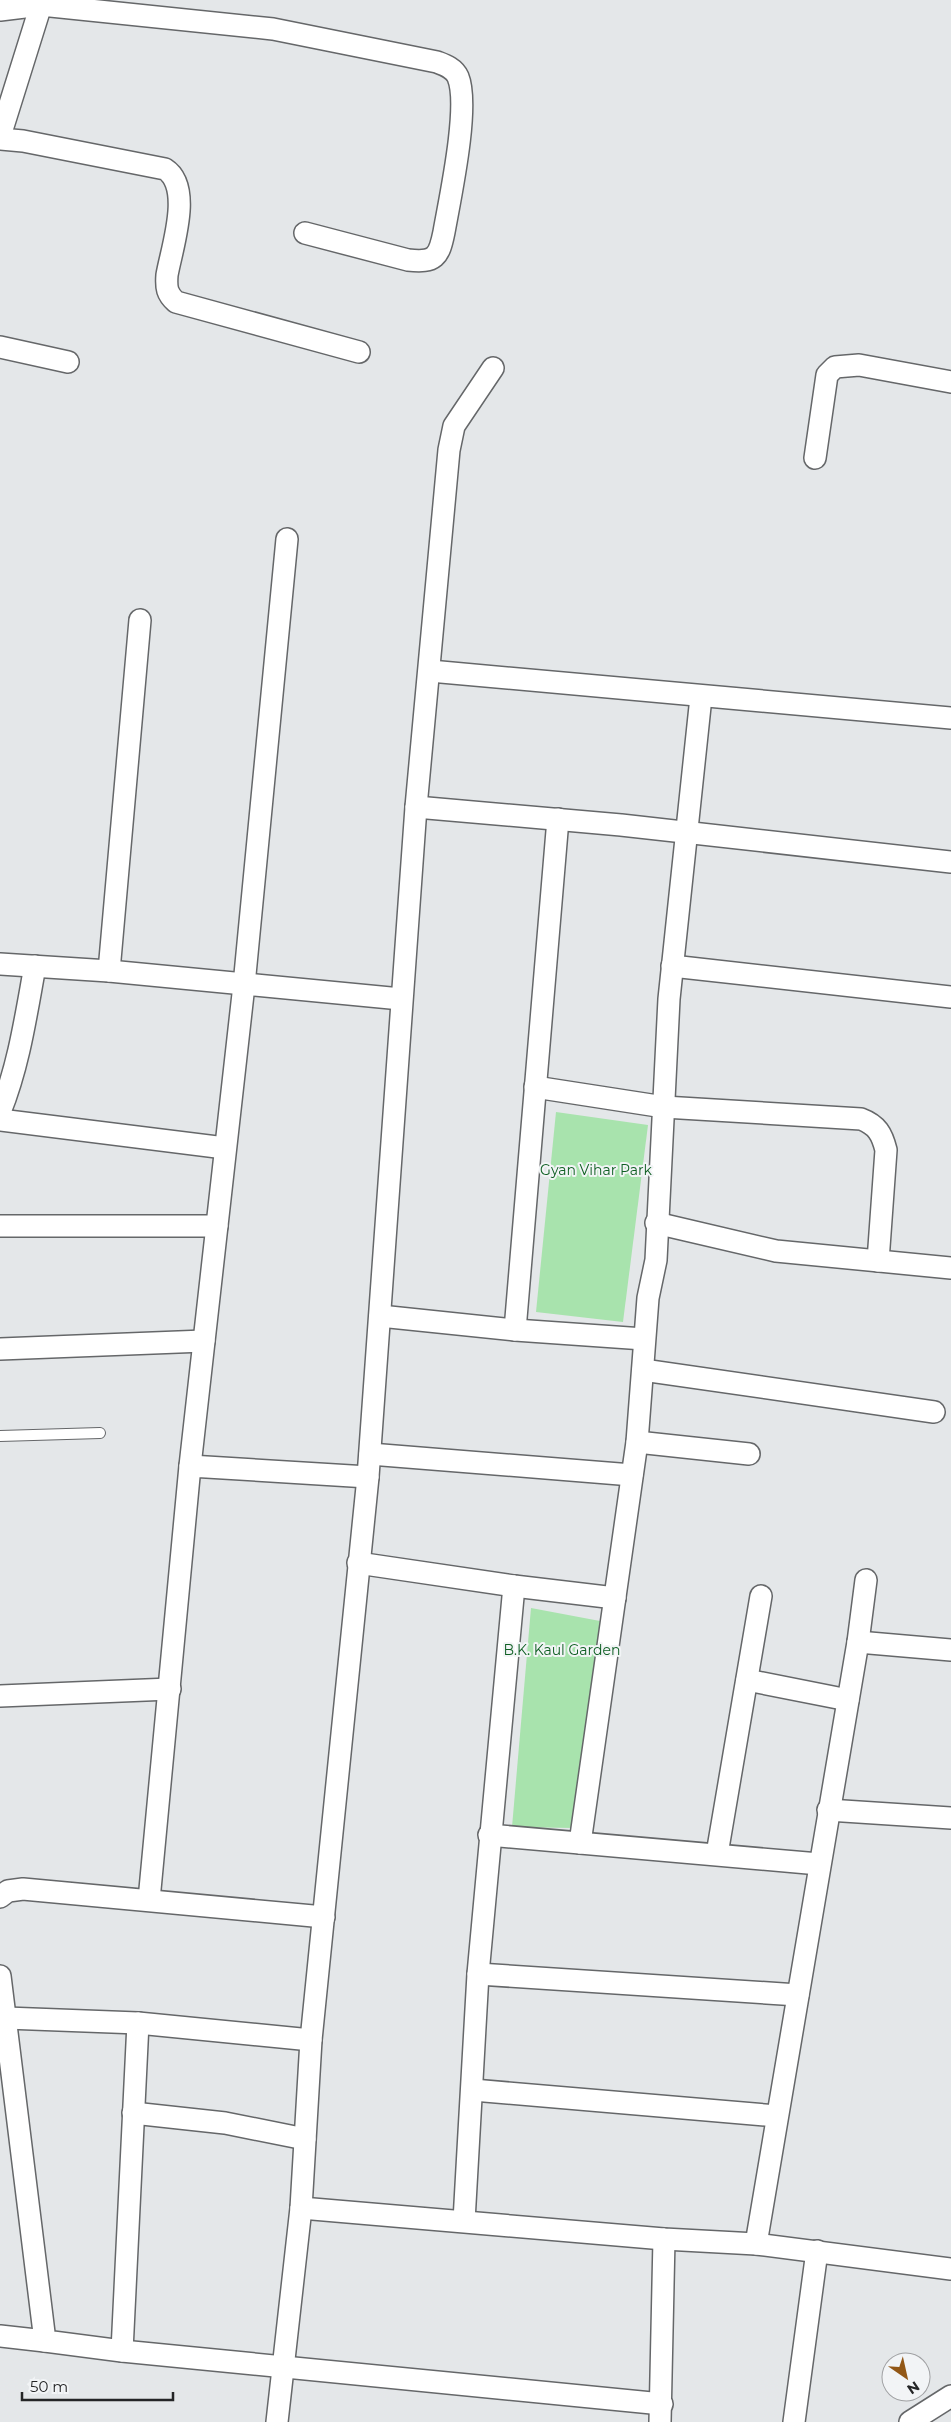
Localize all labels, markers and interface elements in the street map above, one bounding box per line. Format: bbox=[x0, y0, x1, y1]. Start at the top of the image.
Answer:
park label: Gyan Vihar Park bbox=[540, 1161, 653, 1179]
park label: B.K. Kaul Garden bbox=[504, 1641, 620, 1659]
north arrow bbox=[881, 2352, 931, 2402]
scale bar bbox=[22, 2370, 174, 2402]
text: 50 m bbox=[30, 2377, 68, 2396]
text: N bbox=[904, 2377, 923, 2398]

